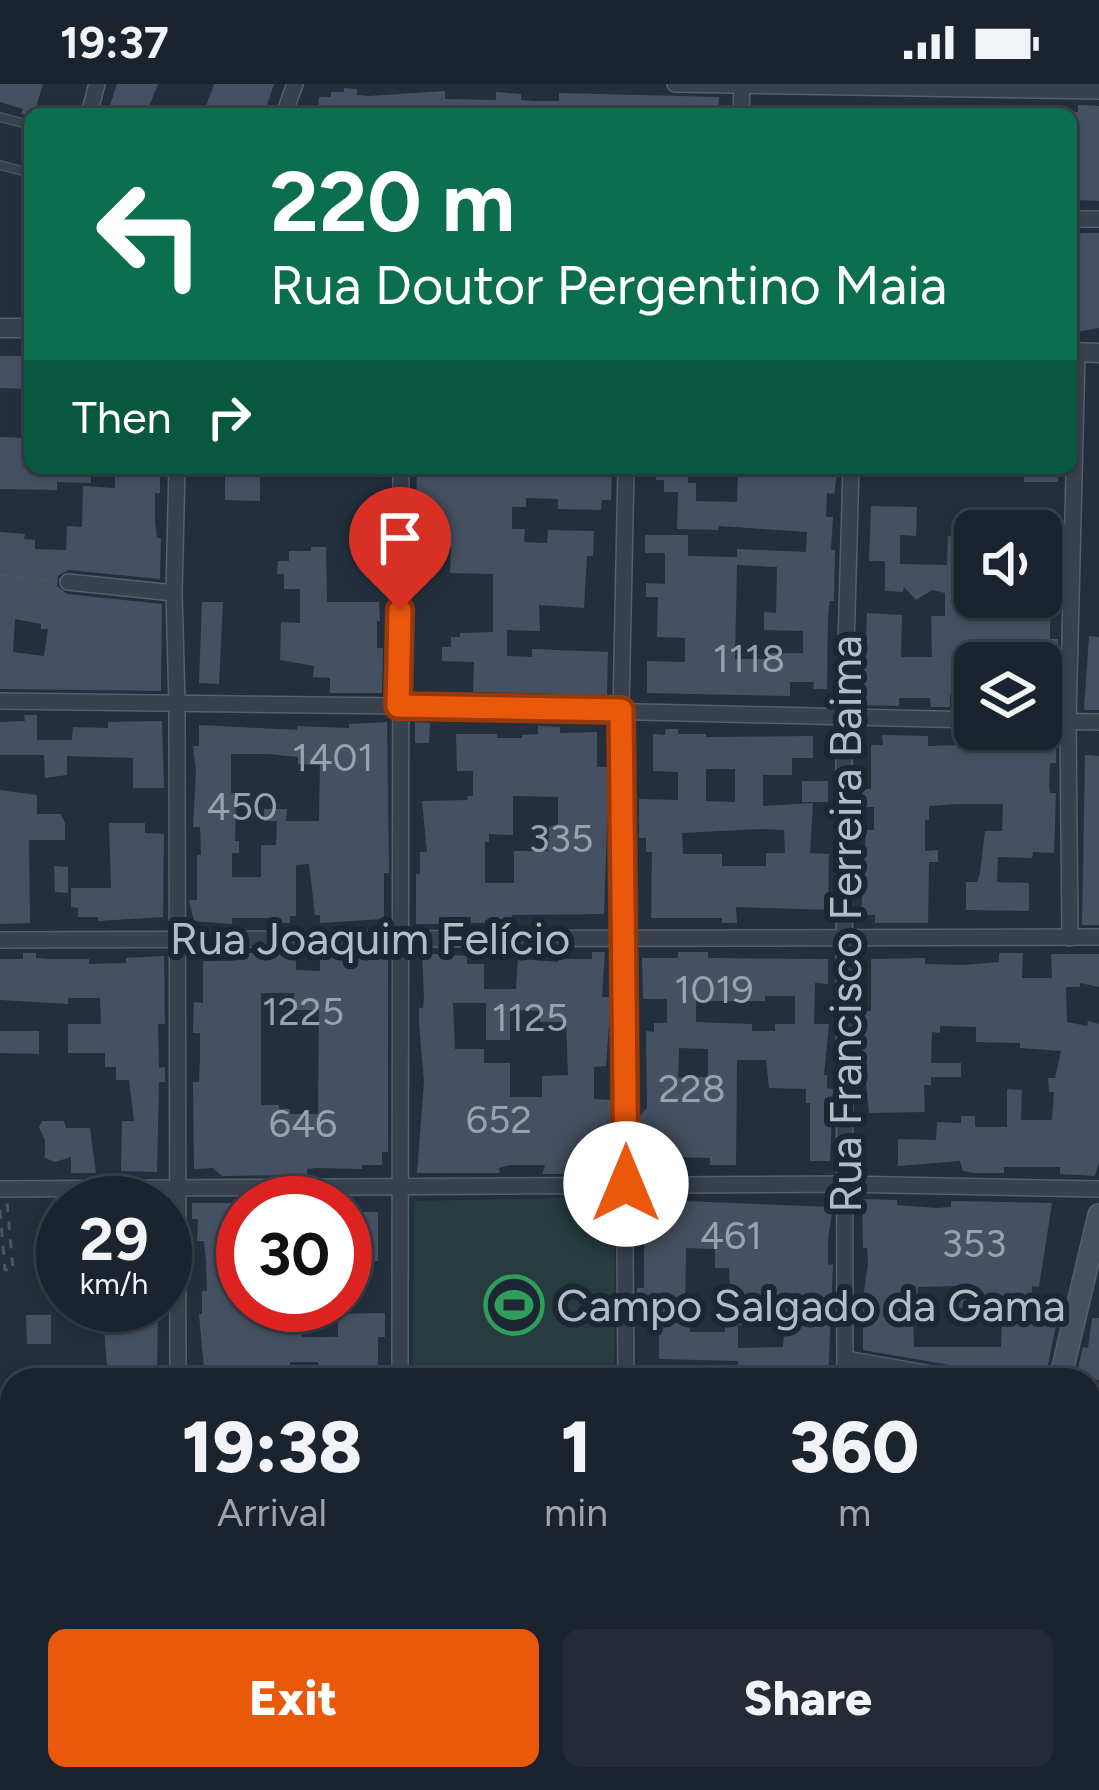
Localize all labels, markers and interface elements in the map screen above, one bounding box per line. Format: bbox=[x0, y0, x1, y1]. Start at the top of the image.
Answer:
text: 19:37 bbox=[60, 15, 169, 69]
text: 220 m bbox=[270, 151, 515, 252]
icon: left bbox=[72, 156, 228, 312]
text: Rua Doutor Pergentino Maia bbox=[270, 253, 947, 318]
icon: right bbox=[196, 384, 262, 450]
text: Then bbox=[72, 390, 172, 444]
pin bbox=[349, 487, 451, 610]
icon: arrive bbox=[367, 505, 433, 571]
map controls bbox=[954, 510, 1062, 750]
button: sound bbox=[954, 510, 1062, 618]
house number: 1118 bbox=[713, 635, 785, 682]
street label: Rua Francisco Ferreira Baima bbox=[818, 635, 872, 1213]
button: layers bbox=[954, 642, 1062, 750]
house number: 1401 bbox=[292, 734, 374, 781]
house number: 450 bbox=[206, 783, 278, 830]
house number: 335 bbox=[529, 815, 593, 862]
street label: Rua Joaquim Felício bbox=[170, 911, 570, 965]
house number: 1019 bbox=[674, 966, 754, 1013]
house number: 1225 bbox=[262, 988, 344, 1035]
house number: 1125 bbox=[492, 994, 568, 1041]
house number: 228 bbox=[658, 1065, 726, 1112]
house number: 652 bbox=[466, 1096, 532, 1143]
house number: 646 bbox=[269, 1100, 337, 1147]
position arrow bbox=[563, 1121, 689, 1247]
speed limit sign: 30 bbox=[216, 1176, 372, 1332]
text: 29 bbox=[79, 1203, 149, 1275]
house number: 461 bbox=[700, 1212, 762, 1259]
house number: 353 bbox=[942, 1220, 1006, 1267]
text: km/h bbox=[80, 1265, 148, 1302]
sports icon: Campo Salgado da Gama bbox=[483, 1274, 545, 1336]
place label: Campo Salgado da Gama bbox=[556, 1278, 1066, 1332]
text: 19:38 bbox=[182, 1404, 362, 1490]
text: 1 bbox=[561, 1404, 591, 1490]
text: 360 bbox=[790, 1404, 919, 1490]
text: Arrival bbox=[217, 1489, 327, 1536]
text: min bbox=[544, 1489, 608, 1536]
text: m bbox=[838, 1489, 871, 1536]
button: Exit bbox=[48, 1629, 539, 1767]
button: Share bbox=[563, 1629, 1053, 1767]

